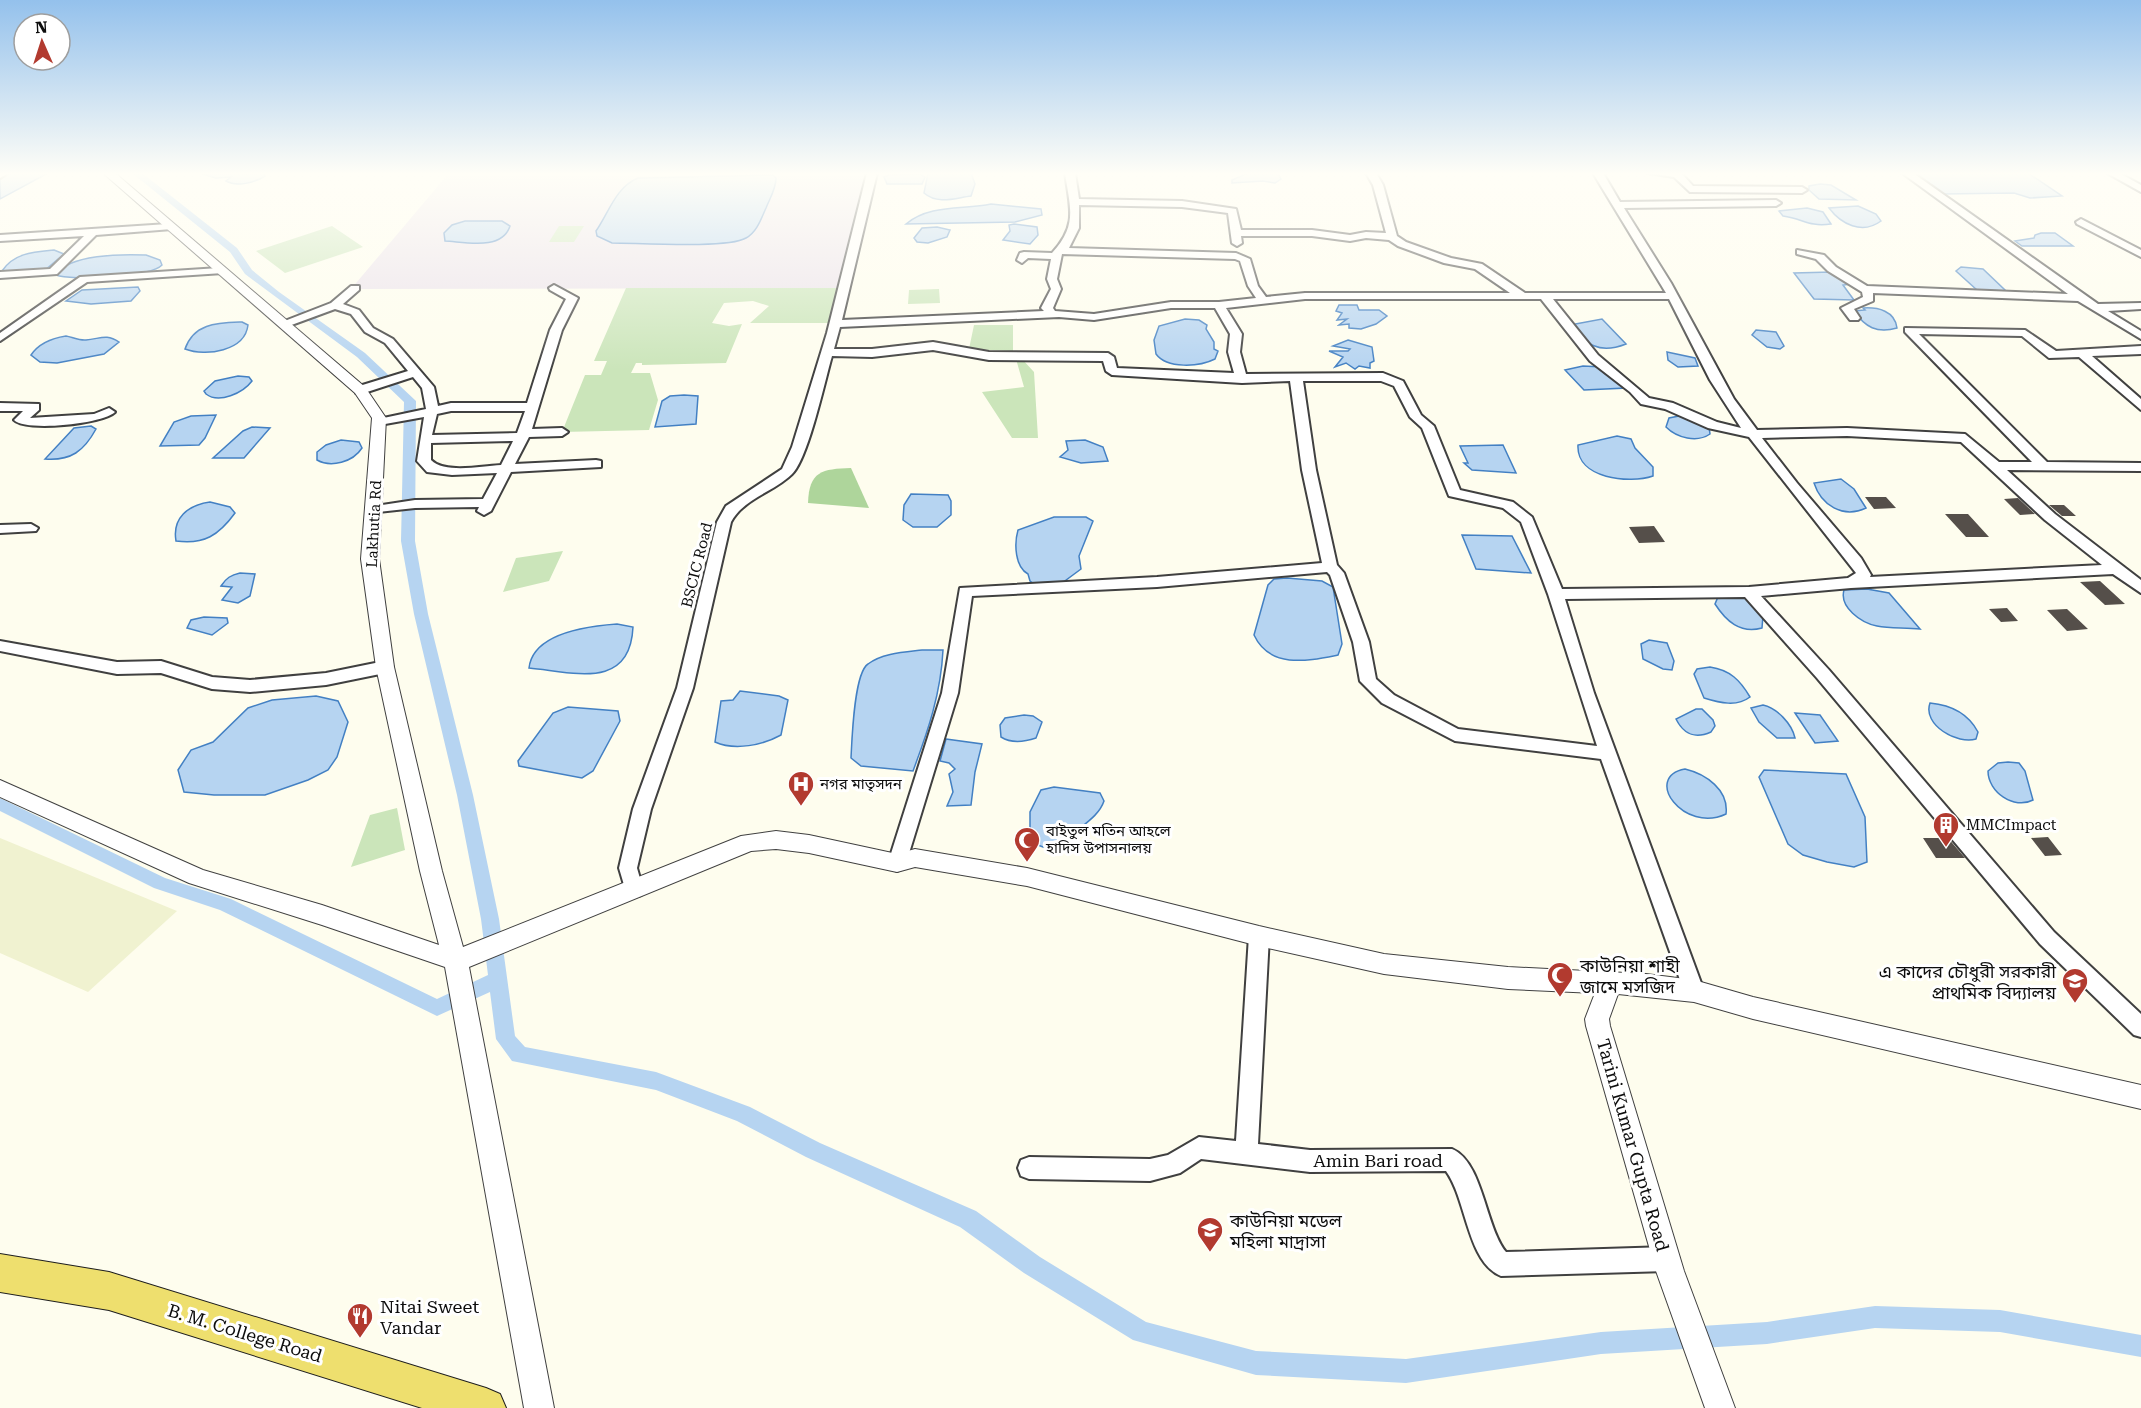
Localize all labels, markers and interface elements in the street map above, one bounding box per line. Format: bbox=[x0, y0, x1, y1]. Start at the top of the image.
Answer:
north arrow bbox=[12, 12, 72, 72]
text: N bbox=[35, 18, 48, 37]
street label: Lakhutia Rd bbox=[363, 479, 385, 568]
street label: BSCIC Road bbox=[678, 520, 716, 609]
hospital icon: নগর মাতৃসদন bbox=[786, 769, 816, 807]
place label: নগর মাতৃসদন bbox=[819, 775, 903, 793]
building icon: MMCImpact bbox=[1931, 810, 1961, 848]
place label: MMCImpact bbox=[1966, 816, 2057, 834]
place label: বাইতুল মতিন আহলে হাদিস উপাসনালয় bbox=[1045, 822, 1172, 857]
mosque icon: বাইতুল মতিন আহলে হাদিস উপাসনালয় bbox=[1012, 825, 1042, 863]
place label: কাউনিয়া শাহী জামে মসজিদ bbox=[1579, 955, 1680, 997]
mosque icon: কাউনিয়া শাহী জামে মসজিদ bbox=[1545, 960, 1575, 998]
place label: এ কাদের চৌধুরী সরকারী প্রাথমিক বিদ্যালয় bbox=[1879, 961, 2057, 1003]
school or university icon: এ কাদের চৌধুরী সরকারী প্রাথমিক বিদ্যালয় bbox=[2060, 966, 2090, 1004]
street label: Tarini Kumar Gupta Road bbox=[1593, 1036, 1674, 1254]
street label: Amin Bari road bbox=[1313, 1150, 1443, 1171]
place label: কাউনিয়া মডেল মহিলা মাদ্রাসা bbox=[1229, 1210, 1343, 1252]
school or university icon: কাউনিয়া মডেল মহিলা মাদ্রাসা bbox=[1195, 1215, 1225, 1253]
place label: Nitai Sweet Vandar bbox=[380, 1296, 479, 1338]
street label: B. M. College Road bbox=[165, 1300, 325, 1367]
restaurant icon: Nitai Sweet Vandar bbox=[345, 1301, 375, 1339]

